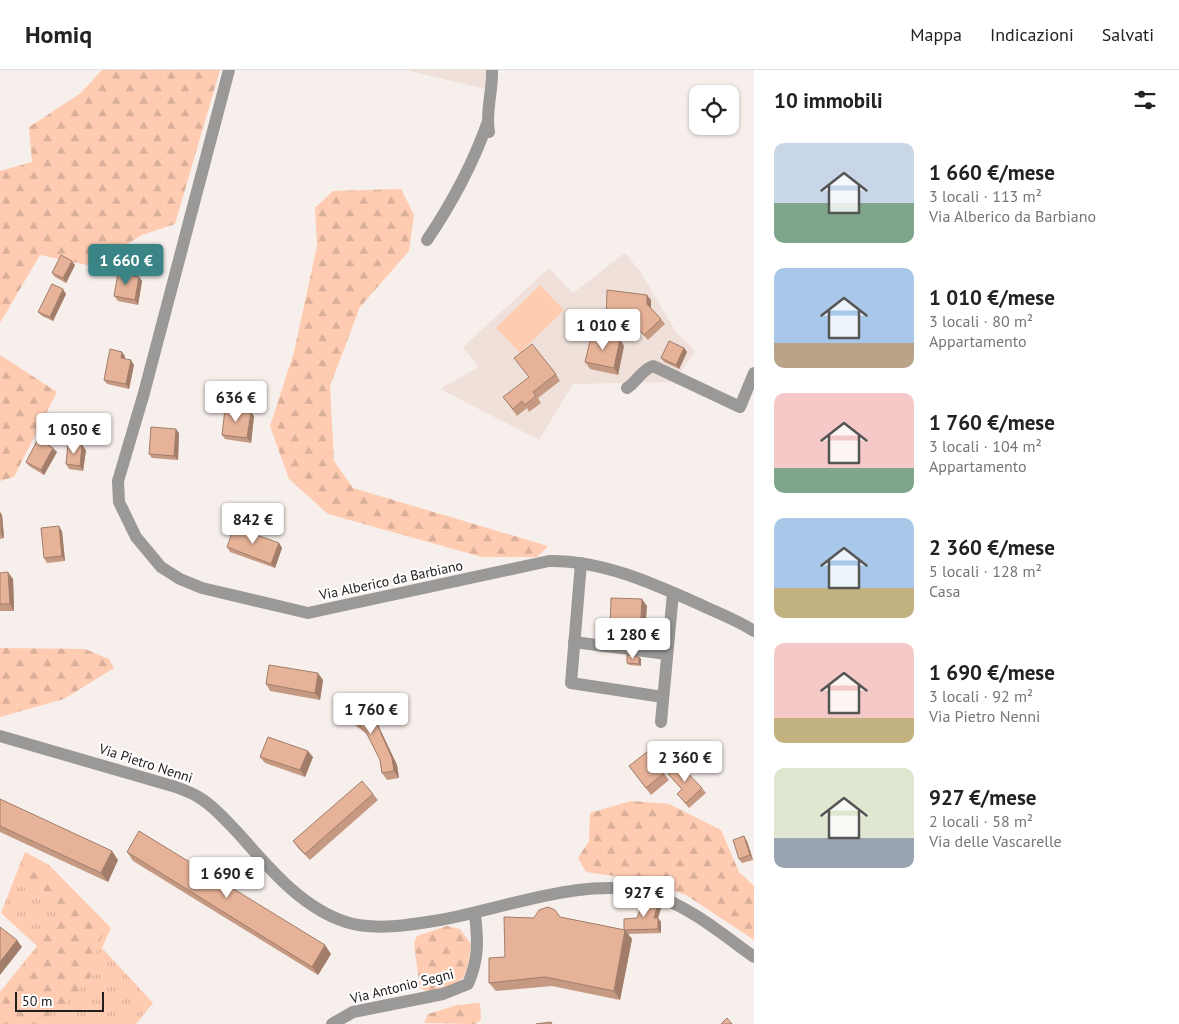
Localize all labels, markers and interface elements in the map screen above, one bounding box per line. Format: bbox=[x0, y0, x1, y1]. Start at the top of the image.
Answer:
text: Homiq bbox=[25, 19, 92, 50]
text: Mappa bbox=[910, 23, 962, 46]
text: Indicazioni bbox=[990, 23, 1074, 46]
text: Salvati bbox=[1102, 23, 1154, 46]
map controls bbox=[689, 85, 739, 135]
button: locate bbox=[689, 85, 739, 135]
icon: filters bbox=[1131, 86, 1159, 114]
text: 10 immobili bbox=[774, 87, 883, 114]
text: 1 660 €/mese bbox=[929, 159, 1055, 186]
icon: home bbox=[814, 163, 874, 223]
text: 3 locali · 113 m² bbox=[929, 186, 1042, 206]
text: Via Alberico da Barbiano bbox=[929, 206, 1096, 226]
pin: 1 660 € bbox=[80, 244, 172, 286]
text: 1 660 € bbox=[99, 250, 153, 270]
text: 1 010 €/mese bbox=[929, 284, 1055, 311]
icon: home bbox=[814, 288, 874, 348]
pin: 1 010 € bbox=[557, 308, 649, 351]
text: 3 locali · 80 m² bbox=[929, 311, 1033, 331]
text: 1 010 € bbox=[576, 315, 630, 335]
text: Appartamento bbox=[929, 331, 1027, 351]
pin: 636 € bbox=[201, 380, 271, 423]
text: 636 € bbox=[216, 387, 256, 407]
text: 1 760 €/mese bbox=[929, 409, 1055, 436]
pin: 1 050 € bbox=[28, 412, 120, 455]
icon: home bbox=[814, 413, 874, 473]
text: 1 050 € bbox=[47, 419, 101, 439]
text: 3 locali · 104 m² bbox=[929, 436, 1042, 456]
text: Appartamento bbox=[929, 456, 1027, 476]
pin: 842 € bbox=[218, 502, 288, 545]
text: 842 € bbox=[233, 509, 273, 529]
text: 2 360 €/mese bbox=[929, 534, 1055, 561]
icon: home bbox=[814, 538, 874, 598]
street label: Via Alberico da Barbiano bbox=[317, 556, 464, 604]
text: 5 locali · 128 m² bbox=[929, 561, 1042, 581]
text: Casa bbox=[929, 581, 960, 601]
pin: 1 280 € bbox=[587, 618, 679, 660]
text: 1 280 € bbox=[606, 624, 660, 644]
text: 1 690 €/mese bbox=[929, 659, 1055, 686]
icon: home bbox=[814, 663, 874, 723]
text: 3 locali · 92 m² bbox=[929, 686, 1033, 706]
pin: 1 760 € bbox=[325, 692, 417, 735]
text: 1 760 € bbox=[344, 699, 398, 719]
text: Via Pietro Nenni bbox=[929, 706, 1040, 726]
street label: Via Pietro Nenni bbox=[96, 739, 195, 787]
pin: 2 360 € bbox=[639, 740, 731, 783]
text: 2 360 € bbox=[658, 747, 712, 767]
text: 927 €/mese bbox=[929, 784, 1036, 811]
icon: home bbox=[814, 788, 874, 848]
text: 2 locali · 58 m² bbox=[929, 811, 1033, 831]
text: Via delle Vascarelle bbox=[929, 831, 1062, 851]
pin: 1 690 € bbox=[181, 856, 273, 899]
text: 1 690 € bbox=[200, 863, 254, 883]
pin: 927 € bbox=[609, 876, 679, 918]
text: 927 € bbox=[624, 882, 664, 902]
street label: Via Antonio Segni bbox=[347, 964, 456, 1008]
scale bar bbox=[15, 989, 104, 1012]
text: 50 m bbox=[22, 992, 52, 1010]

